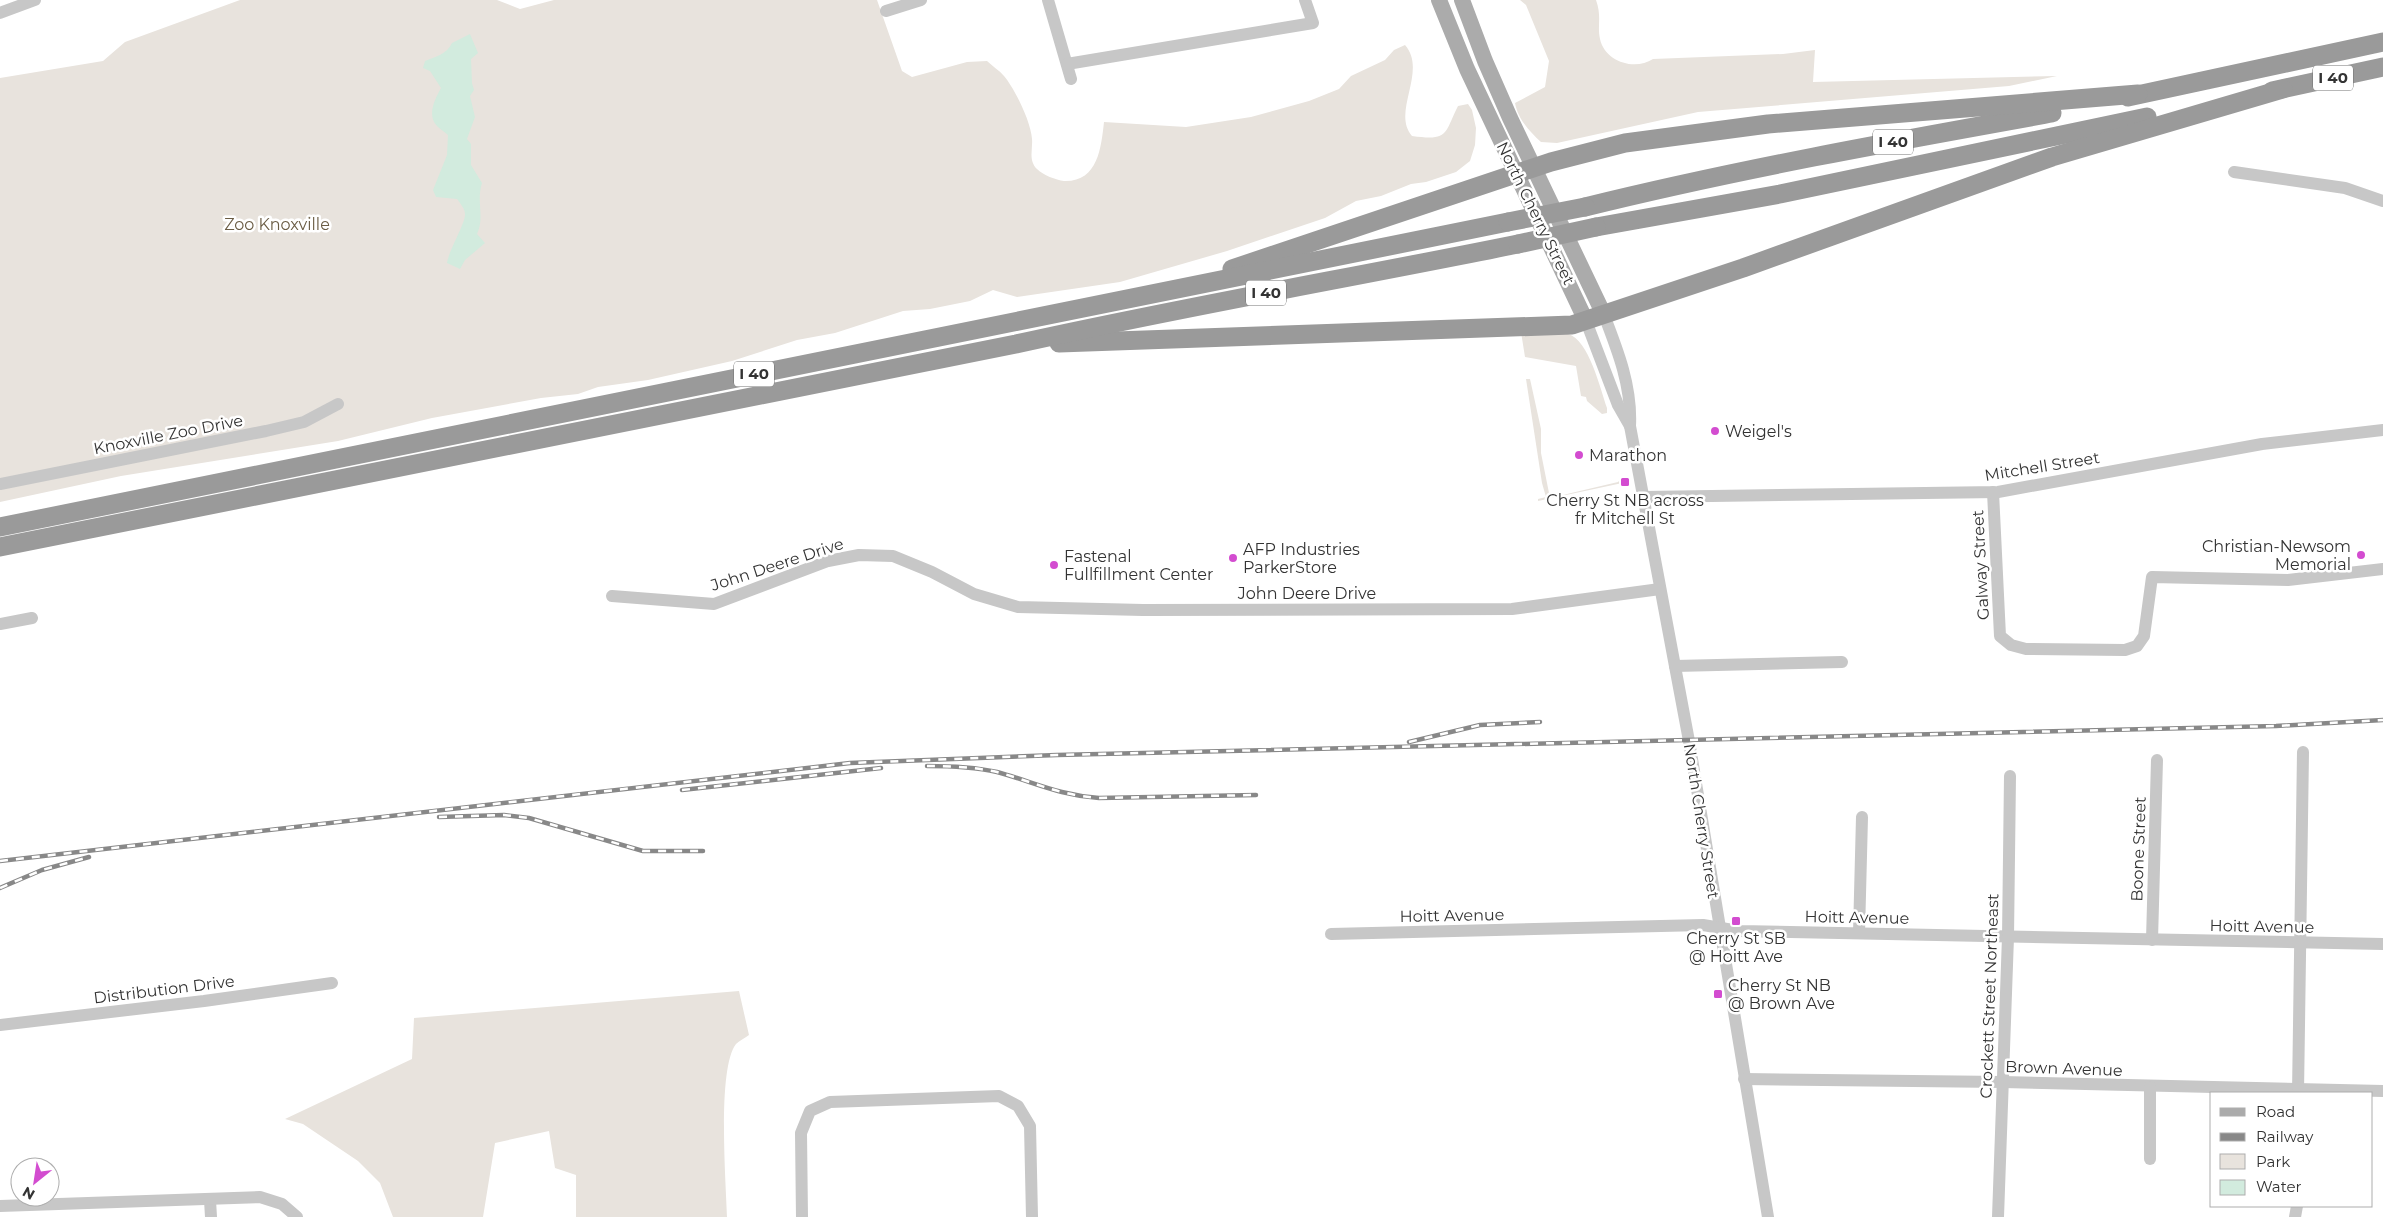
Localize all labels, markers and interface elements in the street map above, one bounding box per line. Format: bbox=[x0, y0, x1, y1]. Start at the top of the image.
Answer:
road number: I 40 bbox=[2313, 66, 2353, 90]
road number: I 40 bbox=[1873, 130, 1913, 154]
street label: North Cherry Street bbox=[1493, 139, 1579, 288]
park label: Zoo Knoxville bbox=[224, 215, 330, 234]
road number: I 40 bbox=[1246, 280, 1286, 306]
road number: I 40 bbox=[734, 362, 774, 386]
street label: Knoxville Zoo Drive bbox=[92, 411, 244, 458]
place label: Weigel's bbox=[1725, 422, 1792, 441]
marker: Weigel's bbox=[1709, 425, 1721, 437]
place label: Marathon bbox=[1589, 446, 1667, 465]
street label: Mitchell Street bbox=[1983, 448, 2101, 485]
marker: Marathon bbox=[1573, 449, 1585, 461]
marker: Cherry St NB across fr Mitchell St bbox=[1619, 476, 1631, 488]
place label: Cherry St NB across fr Mitchell St bbox=[1546, 491, 1704, 528]
street label: Galway Street bbox=[1968, 509, 1993, 621]
street label: John Deere Drive bbox=[707, 534, 846, 595]
place label: Christian-Newsom Memorial bbox=[2202, 537, 2351, 574]
place label: AFP Industries ParkerStore bbox=[1243, 540, 1360, 577]
place label: Fastenal Fullfillment Center bbox=[1064, 547, 1213, 584]
marker: Christian-Newsom Memorial bbox=[2355, 549, 2367, 561]
marker: AFP Industries ParkerStore bbox=[1227, 552, 1239, 564]
marker: Fastenal Fullfillment Center bbox=[1048, 559, 1060, 571]
street label: John Deere Drive bbox=[1237, 584, 1376, 603]
street label: North Cherry Street bbox=[1680, 742, 1723, 901]
street label: Boone Street bbox=[2127, 796, 2150, 902]
street label: Crockett Street Northeast bbox=[1976, 893, 2003, 1099]
street label: Hoitt Avenue bbox=[1400, 905, 1504, 926]
street label: Hoitt Avenue bbox=[1805, 907, 1909, 928]
marker: Cherry St SB @ Hoitt Ave bbox=[1730, 915, 1742, 927]
street label: Hoitt Avenue bbox=[2210, 916, 2314, 937]
place label: Cherry St SB @ Hoitt Ave bbox=[1686, 929, 1786, 966]
street label: Distribution Drive bbox=[93, 971, 236, 1008]
place label: Cherry St NB @ Brown Ave bbox=[1728, 976, 1835, 1013]
marker: Cherry St NB @ Brown Ave bbox=[1712, 988, 1724, 1000]
street label: Brown Avenue bbox=[2005, 1057, 2123, 1080]
legend bbox=[2210, 1092, 2373, 1207]
text: Road bbox=[2256, 1102, 2295, 1121]
text: Railway bbox=[2256, 1127, 2314, 1146]
text: Park bbox=[2256, 1152, 2290, 1171]
north arrow bbox=[10, 1157, 60, 1207]
text: Water bbox=[2256, 1177, 2302, 1196]
text: N bbox=[19, 1183, 38, 1204]

